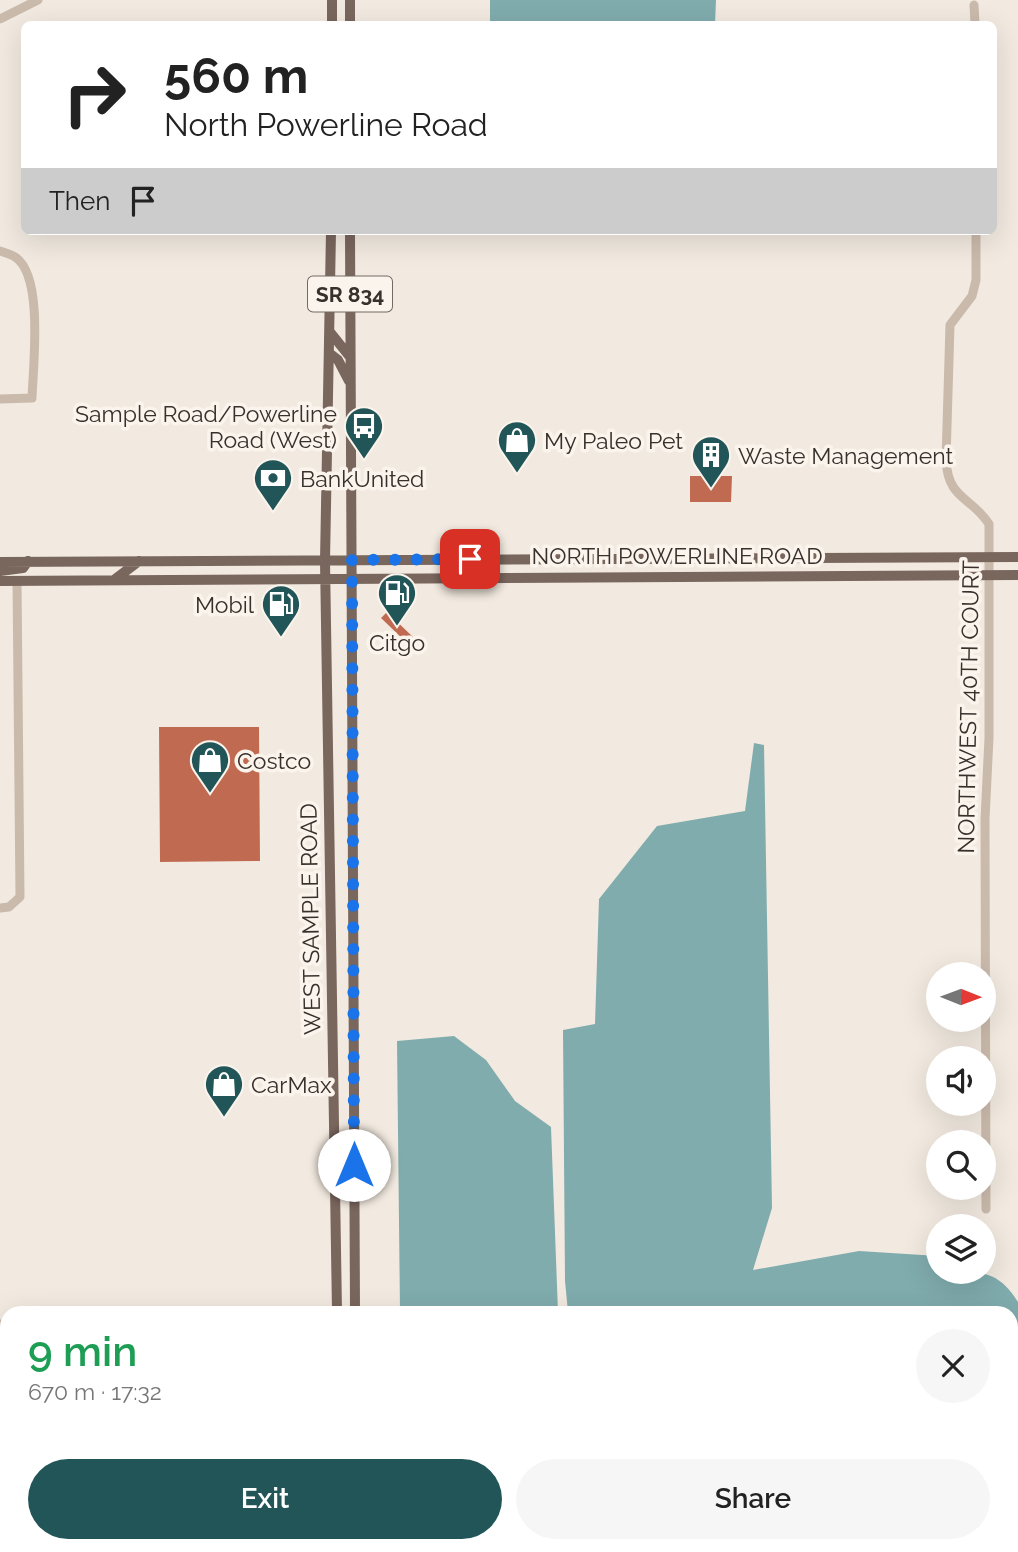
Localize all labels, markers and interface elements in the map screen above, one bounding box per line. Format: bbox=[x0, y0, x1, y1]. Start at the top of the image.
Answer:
text: 560 m bbox=[164, 47, 308, 104]
icon: right bbox=[49, 49, 140, 140]
text: North Powerline Road bbox=[164, 106, 488, 143]
icon: arrive bbox=[124, 182, 162, 220]
text: Then bbox=[49, 186, 110, 216]
road number: SR 834 bbox=[308, 276, 392, 312]
place label: Sample Road/Powerline Road (West) bbox=[75, 400, 337, 453]
bus stop icon: Sample Road/Powerline Road (West) bbox=[343, 405, 385, 460]
shop icon: My Paleo Pet bbox=[496, 419, 538, 474]
place label: My Paleo Pet bbox=[544, 427, 683, 454]
building icon: Waste Management bbox=[690, 434, 732, 489]
place label: Waste Management bbox=[738, 442, 954, 469]
bank icon: BankUnited bbox=[252, 457, 294, 512]
place label: BankUnited bbox=[300, 465, 424, 492]
pin bbox=[440, 529, 500, 589]
icon: arrive bbox=[451, 540, 489, 578]
street label: NORTH POWERLINE ROAD bbox=[531, 542, 823, 569]
street label: NORTHWEST 40TH COURT bbox=[952, 560, 984, 854]
fuel station icon: Citgo bbox=[376, 572, 418, 627]
fuel station icon: Mobil bbox=[260, 583, 302, 638]
place label: Mobil bbox=[195, 591, 255, 618]
place label: Citgo bbox=[369, 629, 425, 656]
shop icon: Costco bbox=[189, 739, 231, 794]
place label: Costco bbox=[237, 747, 311, 774]
street label: WEST SAMPLE ROAD bbox=[294, 803, 326, 1035]
north arrow bbox=[926, 962, 996, 1032]
map controls bbox=[926, 962, 996, 1284]
button: sound bbox=[926, 1046, 996, 1116]
shop icon: CarMax bbox=[203, 1063, 245, 1118]
place label: CarMax bbox=[251, 1071, 332, 1098]
position arrow bbox=[317, 1128, 391, 1202]
button: search bbox=[926, 1130, 996, 1200]
button: layers bbox=[926, 1214, 996, 1284]
text: 9 min bbox=[28, 1327, 137, 1376]
button: close bbox=[916, 1329, 990, 1403]
text: 670 m · 17:32 bbox=[28, 1378, 162, 1405]
button: Exit bbox=[28, 1459, 502, 1539]
button: Share bbox=[516, 1459, 990, 1539]

